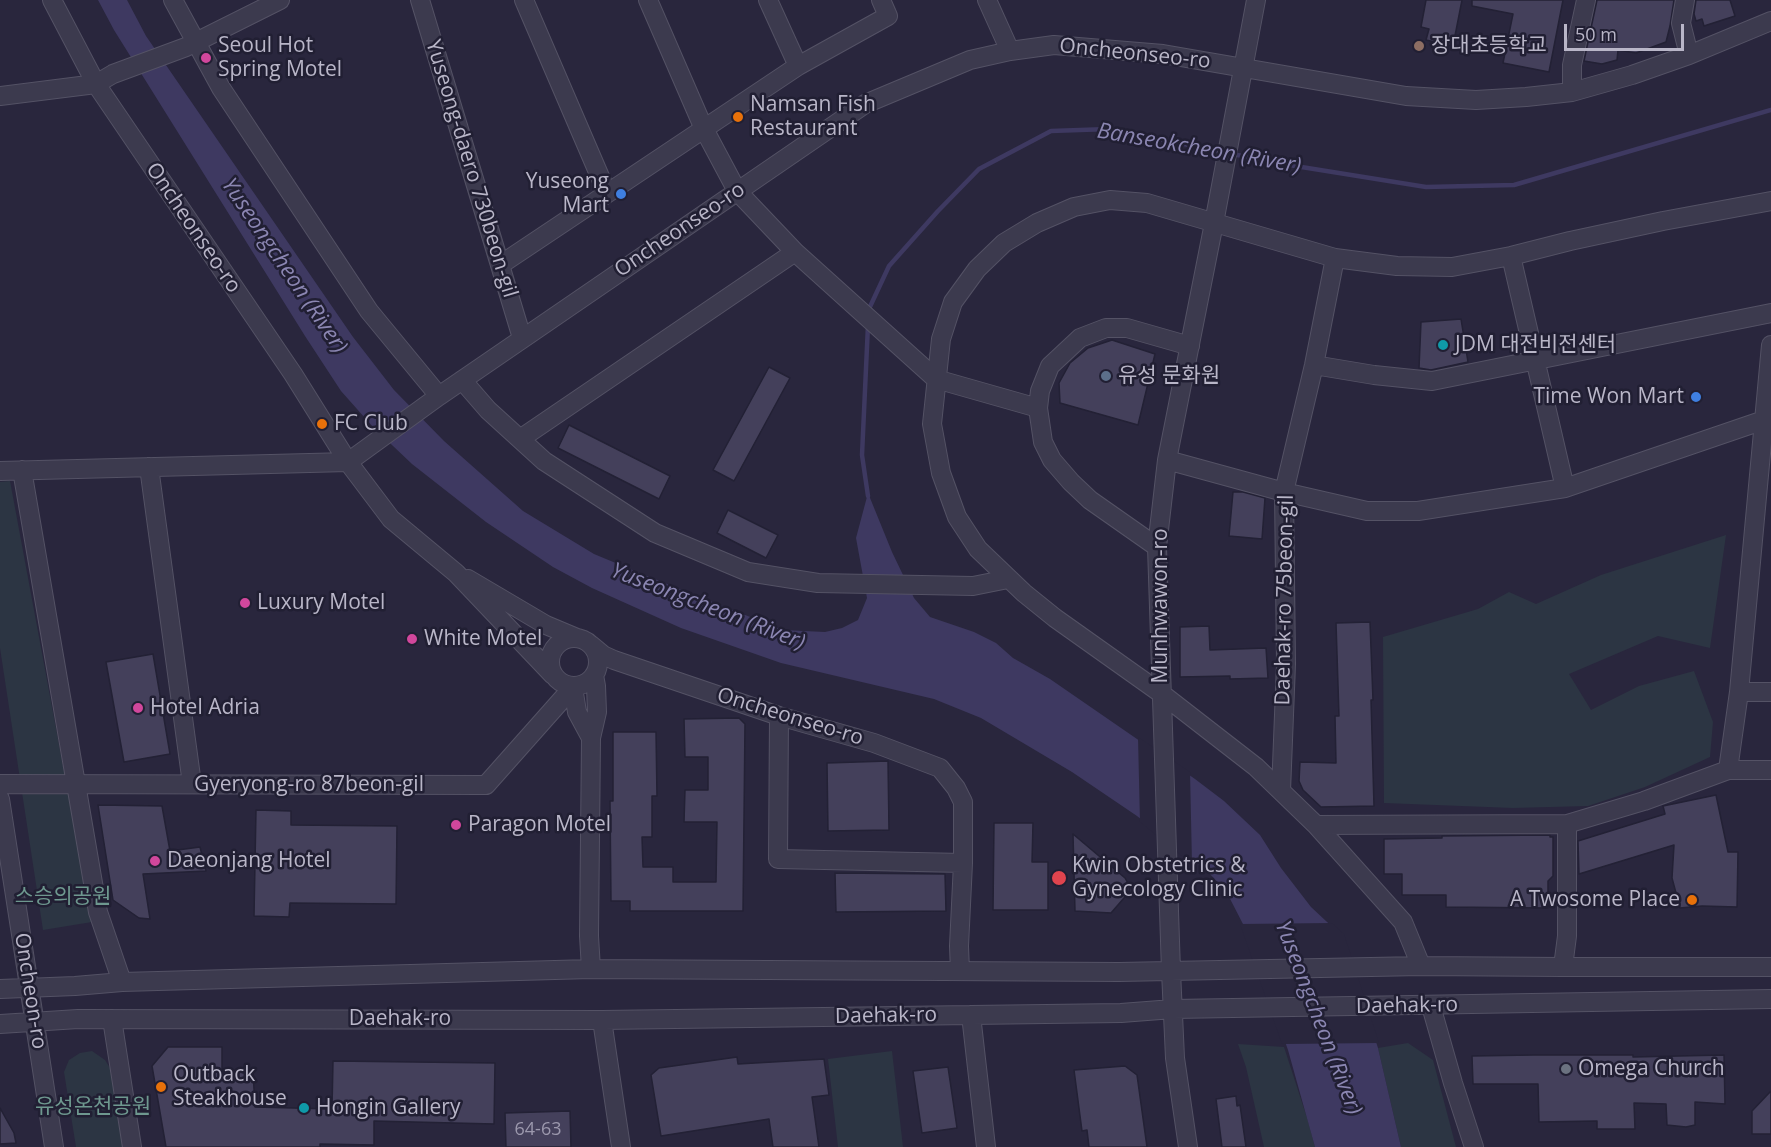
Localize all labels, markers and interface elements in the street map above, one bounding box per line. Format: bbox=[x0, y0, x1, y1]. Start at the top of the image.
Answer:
scale bar bbox=[1567, 12, 1687, 50]
text: 50 m bbox=[1575, 22, 1617, 46]
place label: Seoul Hot Spring Motel bbox=[218, 33, 342, 83]
place label: 장대초등학교 bbox=[1431, 33, 1547, 59]
street label: Oncheonseo-ro bbox=[1058, 34, 1212, 74]
street label: Yuseong-daero 730beon-gil bbox=[420, 37, 522, 301]
marker: 장대초등학교 bbox=[1412, 39, 1426, 53]
marker: Seoul Hot Spring Motel bbox=[199, 51, 213, 65]
place label: Namsan Fish Restaurant bbox=[750, 92, 876, 142]
marker: Namsan Fish Restaurant bbox=[731, 110, 745, 124]
water label: Banseokcheon (River) bbox=[1095, 118, 1303, 180]
street label: Oncheonseo-ro bbox=[140, 158, 246, 298]
place label: Yuseong Mart bbox=[526, 169, 609, 219]
water label: Yuseongcheon (River) bbox=[216, 173, 352, 359]
street label: Oncheonseo-ro bbox=[610, 177, 750, 283]
marker: Yuseong Mart bbox=[614, 187, 628, 201]
place label: JDM 대전비전센터 bbox=[1455, 332, 1616, 358]
marker: JDM 대전비전센터 bbox=[1436, 338, 1450, 352]
place label: 유성 문화원 bbox=[1118, 363, 1220, 389]
marker: 유성 문화원 bbox=[1099, 369, 1113, 383]
place label: Time Won Mart bbox=[1533, 384, 1684, 410]
marker: Time Won Mart bbox=[1689, 390, 1703, 404]
place label: FC Club bbox=[334, 411, 408, 437]
marker: FC Club bbox=[315, 417, 329, 431]
street label: Daehak-ro 75beon-gil bbox=[1271, 494, 1299, 706]
street label: Munhwawon-ro bbox=[1148, 528, 1174, 684]
water label: Yuseongcheon (River) bbox=[607, 558, 809, 656]
place label: Luxury Motel bbox=[257, 590, 385, 616]
marker: Luxury Motel bbox=[238, 596, 252, 610]
place label: White Motel bbox=[424, 626, 542, 652]
marker: White Motel bbox=[405, 632, 419, 646]
street label: Oncheonseo-ro bbox=[714, 683, 866, 751]
place label: Hotel Adria bbox=[150, 695, 260, 721]
marker: Hotel Adria bbox=[131, 701, 145, 715]
street label: Gyeryong-ro 87beon-gil bbox=[194, 772, 424, 798]
place label: Paragon Motel bbox=[468, 812, 611, 838]
marker: Paragon Motel bbox=[449, 818, 463, 832]
place label: Daeonjang Hotel bbox=[167, 848, 331, 874]
place label: Kwin Obstetrics & Gynecology Clinic bbox=[1072, 853, 1245, 903]
marker: Daeonjang Hotel bbox=[148, 854, 162, 868]
marker: Kwin Obstetrics & Gynecology Clinic bbox=[1050, 869, 1068, 887]
park label: 스승의공원 bbox=[15, 884, 111, 910]
place label: A Twosome Place bbox=[1510, 887, 1680, 913]
marker: A Twosome Place bbox=[1685, 893, 1699, 907]
water label: Yuseongcheon (River) bbox=[1269, 917, 1367, 1119]
street label: Oncheon-ro bbox=[8, 931, 52, 1051]
street label: Daehak-ro bbox=[1356, 993, 1458, 1019]
street label: Daehak-ro bbox=[835, 1003, 937, 1029]
street label: Daehak-ro bbox=[349, 1006, 451, 1032]
place label: Omega Church bbox=[1578, 1056, 1725, 1082]
place label: Outback Steakhouse bbox=[173, 1062, 287, 1112]
marker: Omega Church bbox=[1559, 1062, 1573, 1076]
marker: Outback Steakhouse bbox=[154, 1080, 168, 1094]
park label: 유성온천공원 bbox=[35, 1094, 151, 1120]
place label: Hongin Gallery bbox=[316, 1095, 460, 1121]
marker: Hongin Gallery bbox=[297, 1101, 311, 1115]
house number: 64-63 bbox=[515, 1119, 561, 1141]

